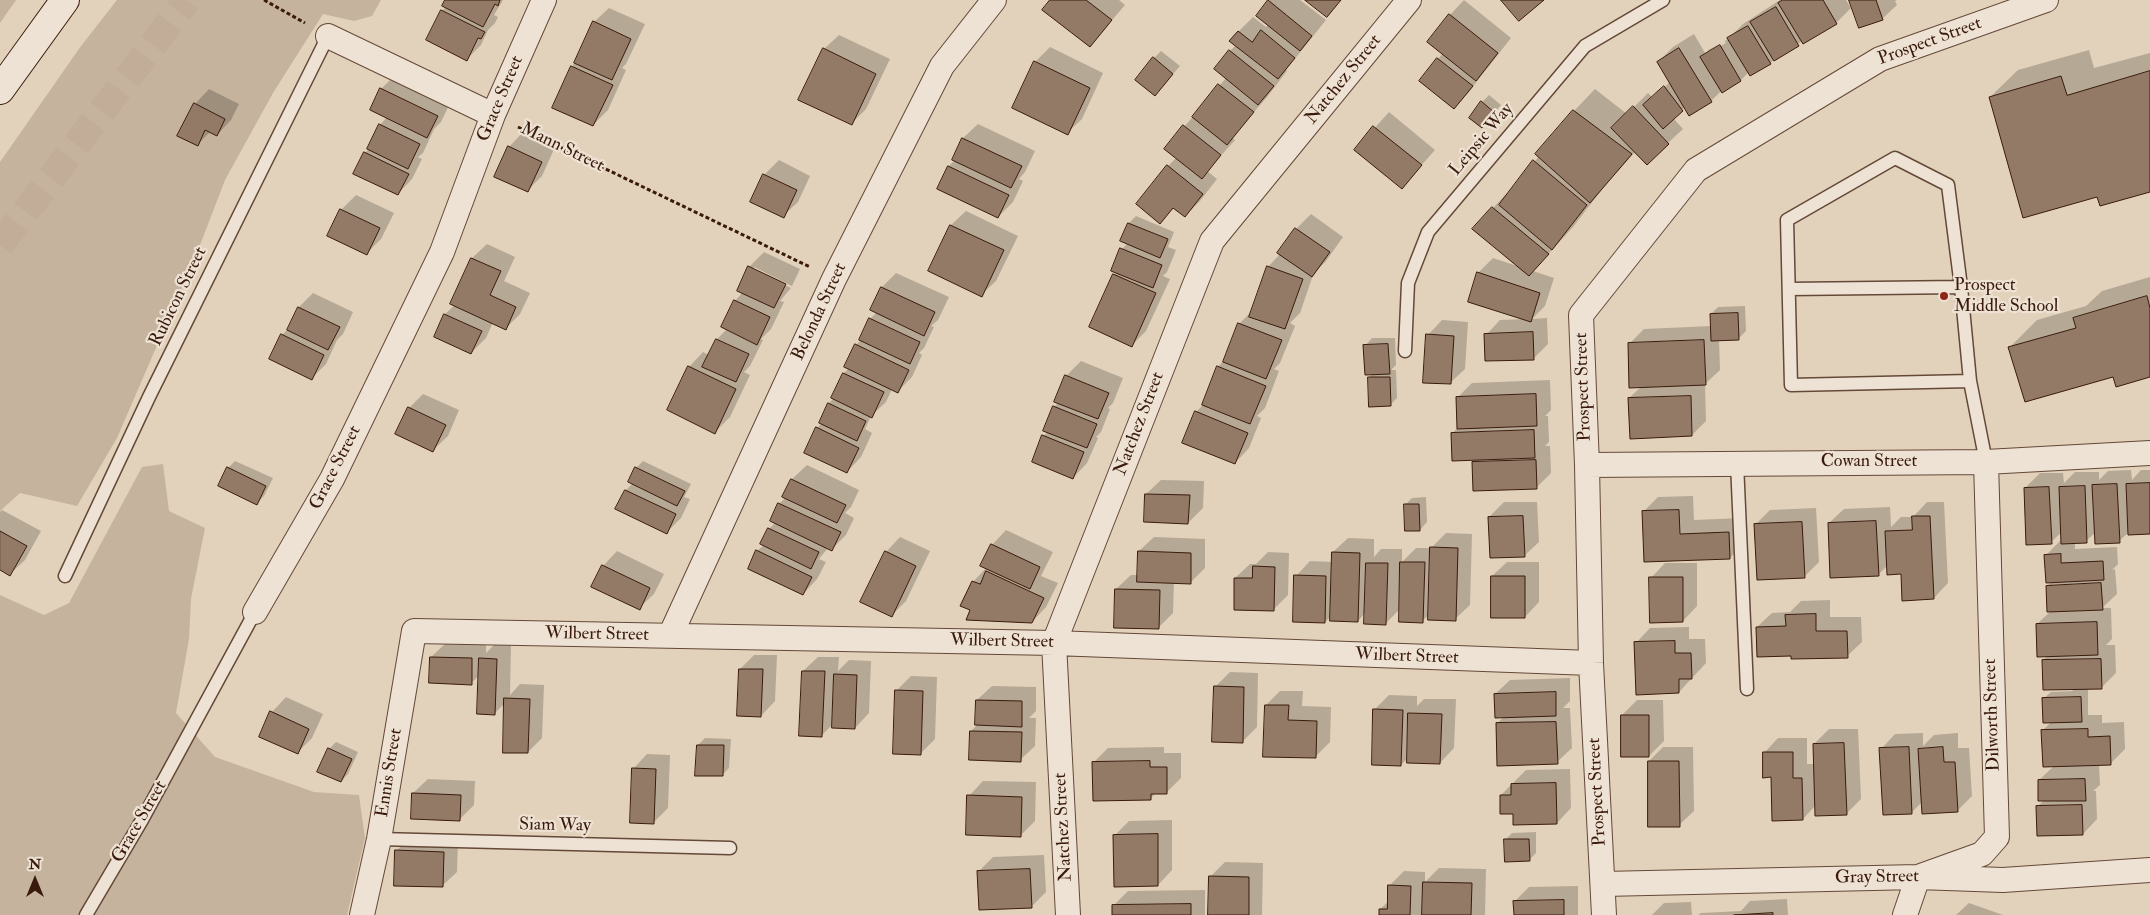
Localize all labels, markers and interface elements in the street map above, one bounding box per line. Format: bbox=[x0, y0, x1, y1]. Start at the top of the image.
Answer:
street label: Prospect Street bbox=[1875, 13, 1985, 71]
street label: Natchez Street bbox=[1301, 31, 1387, 129]
street label: Grace Street bbox=[473, 53, 529, 145]
street label: Leipsic Way bbox=[1445, 99, 1519, 181]
street label: Mann Street bbox=[517, 118, 607, 178]
street label: Rubicon Street bbox=[146, 244, 212, 350]
street label: Belonda Street bbox=[788, 260, 852, 364]
place label: Prospect Middle School bbox=[1954, 275, 2058, 318]
marker: Prospect Middle School bbox=[1938, 290, 1950, 302]
street label: Prospect Street bbox=[1571, 332, 1597, 442]
street label: Natchez Street bbox=[1110, 369, 1170, 479]
street label: Grace Street bbox=[306, 422, 366, 514]
street label: Cowan Street bbox=[1821, 451, 1917, 473]
street label: Wilbert Street bbox=[545, 623, 649, 647]
street label: Wilbert Street bbox=[950, 630, 1054, 654]
street label: Wilbert Street bbox=[1355, 644, 1459, 670]
street label: Dilworth Street bbox=[1980, 658, 2006, 772]
street label: Ennis Street bbox=[372, 727, 408, 819]
street label: Prospect Street bbox=[1584, 737, 1612, 847]
street label: Natchez Street bbox=[1050, 772, 1078, 882]
street label: Grace Street bbox=[108, 777, 172, 867]
street label: Siam Way bbox=[519, 815, 591, 837]
north arrow bbox=[10, 855, 60, 905]
text: N bbox=[29, 856, 41, 873]
street label: Gray Street bbox=[1835, 866, 1919, 890]

